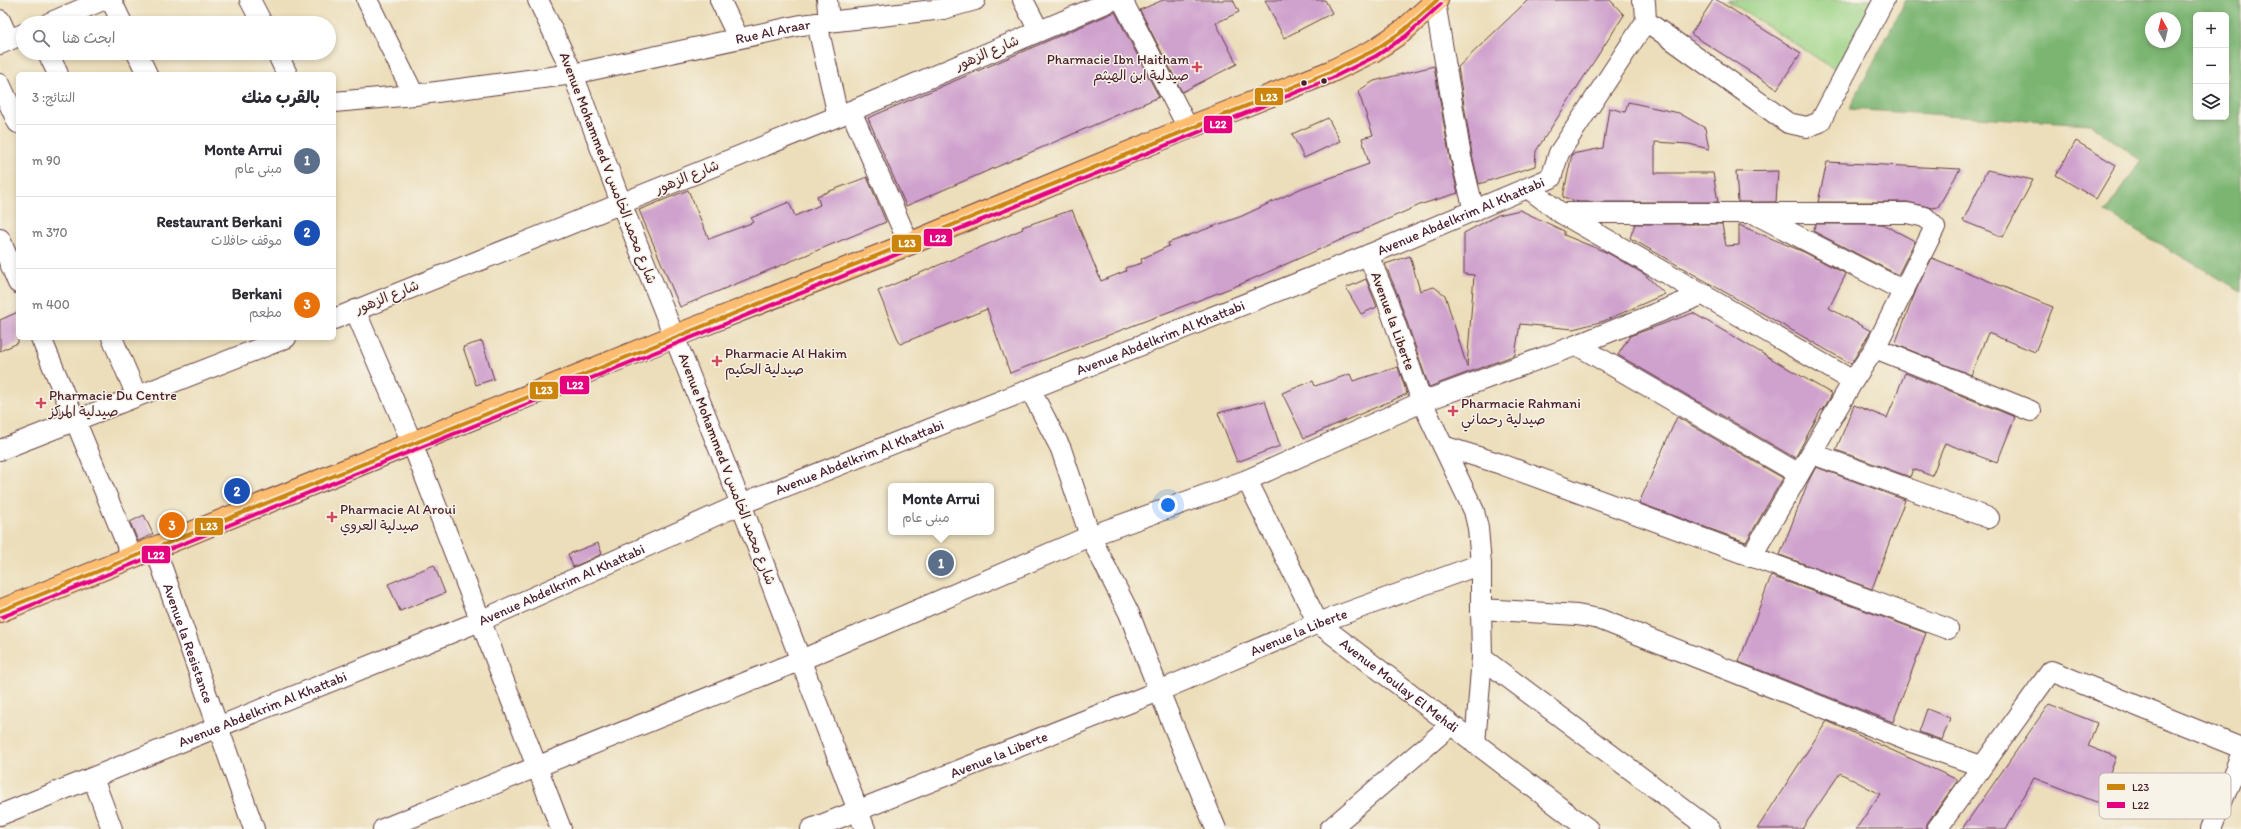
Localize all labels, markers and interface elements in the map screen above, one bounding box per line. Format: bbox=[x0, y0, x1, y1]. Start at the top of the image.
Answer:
north arrow bbox=[2145, 12, 2181, 48]
map controls bbox=[2193, 12, 2229, 120]
button: + bbox=[2193, 12, 2229, 48]
street label: Rue Al Araar bbox=[734, 15, 811, 47]
search box bbox=[16, 16, 336, 60]
icon: search bbox=[30, 27, 52, 49]
text: ابحث هنا bbox=[62, 29, 116, 47]
street label: شارع الزهور bbox=[952, 32, 1022, 75]
button: − bbox=[2193, 48, 2229, 84]
street label: Avenue Mohammed V شارع محمد الخامس bbox=[555, 50, 660, 287]
place label: Pharmacie Ibn Haitham صيدلية ابن الهيثم bbox=[1047, 51, 1189, 86]
marker: Pharmacie Ibn Haitham صيدلية ابن الهيثم bbox=[1192, 62, 1202, 72]
unlabelled marker bbox=[1319, 76, 1329, 86]
unlabelled marker bbox=[1299, 78, 1309, 88]
button: layers bbox=[2193, 84, 2229, 120]
text: بالقرب منك bbox=[242, 87, 320, 107]
line badge: L23 bbox=[1254, 87, 1284, 106]
text: النتائج: 3 bbox=[32, 90, 75, 105]
text: L23 bbox=[1260, 91, 1278, 104]
line badge: L22 bbox=[1203, 115, 1233, 134]
text: L22 bbox=[1209, 118, 1227, 131]
text: Monte Arrui bbox=[204, 141, 282, 159]
text: 90 m bbox=[32, 153, 61, 168]
text: 1 bbox=[304, 153, 310, 168]
street label: شارع الزهور bbox=[651, 156, 722, 199]
text: مبنى عام bbox=[235, 161, 282, 176]
street label: Avenue Abdelkrim Al Khattabi bbox=[1374, 173, 1547, 259]
text: Restaurant Berkani bbox=[156, 213, 282, 231]
text: 370 m bbox=[32, 225, 67, 240]
text: 2 bbox=[304, 225, 310, 240]
line badge: L22 bbox=[923, 228, 953, 247]
text: L22 bbox=[929, 232, 947, 245]
text: موقف حافلات bbox=[211, 233, 282, 248]
line badge: L23 bbox=[891, 234, 922, 253]
text: L23 bbox=[898, 237, 916, 250]
street label: Avenue la Liberte bbox=[1367, 270, 1419, 373]
street label: شارع الزهور bbox=[351, 276, 422, 319]
text: Berkani bbox=[232, 285, 282, 303]
street label: Avenue Abdelkrim Al Khattabi bbox=[1074, 296, 1247, 379]
text: 400 m bbox=[32, 297, 70, 312]
text: 3 bbox=[303, 297, 311, 312]
text: مطعم bbox=[249, 305, 282, 320]
place label: Pharmacie Al Hakim صيدلية الحكيم bbox=[725, 345, 847, 380]
street label: Avenue Mohammed V شارع محمد الخامس bbox=[674, 351, 779, 588]
marker: Pharmacie Al Hakim صيدلية الحكيم bbox=[712, 356, 722, 366]
line badge: L22 bbox=[559, 375, 590, 395]
text: L22 bbox=[566, 379, 584, 392]
line badge: L23 bbox=[529, 381, 559, 400]
text: L23 bbox=[535, 384, 553, 397]
place label: Pharmacie Du Centre صيدلية المركز bbox=[48, 387, 177, 420]
place label: Pharmacie Rahmani صيدلية رحماني bbox=[1461, 395, 1581, 432]
marker: Pharmacie Du Centre صيدلية المركز bbox=[36, 398, 46, 408]
marker: Pharmacie Rahmani صيدلية رحماني bbox=[1448, 406, 1458, 416]
street label: Avenue Abdelkrim Al Khattabi bbox=[772, 416, 946, 498]
pin: 2 bbox=[224, 476, 250, 506]
popup bbox=[888, 483, 994, 535]
text: Monte Arrui bbox=[902, 490, 980, 508]
your location bbox=[1158, 495, 1178, 515]
place label: Pharmacie Al Aroui صيدلية العروي bbox=[340, 501, 456, 536]
pin: 3 bbox=[159, 510, 185, 540]
text: مبنى عام bbox=[902, 510, 950, 525]
marker: Pharmacie Al Aroui صيدلية العروي bbox=[327, 512, 337, 522]
line badge: L23 bbox=[194, 517, 224, 536]
text: L23 bbox=[200, 520, 218, 533]
street label: Avenue Abdelkrim Al Khattabi bbox=[476, 540, 647, 629]
line badge: L22 bbox=[141, 545, 171, 564]
pin: 1 bbox=[928, 548, 954, 578]
text: L22 bbox=[147, 549, 165, 562]
street label: Avenue la Resistance bbox=[160, 581, 218, 706]
street label: Avenue la Liberte bbox=[1248, 605, 1350, 660]
street label: Avenue Moulay El Mehdi bbox=[1337, 634, 1462, 736]
street label: Avenue Abdelkrim Al Khattabi bbox=[176, 667, 349, 751]
street label: Avenue la Liberte bbox=[948, 727, 1050, 781]
legend bbox=[2099, 773, 2231, 819]
text: L23 bbox=[2132, 781, 2149, 794]
text: L22 bbox=[2132, 799, 2149, 812]

